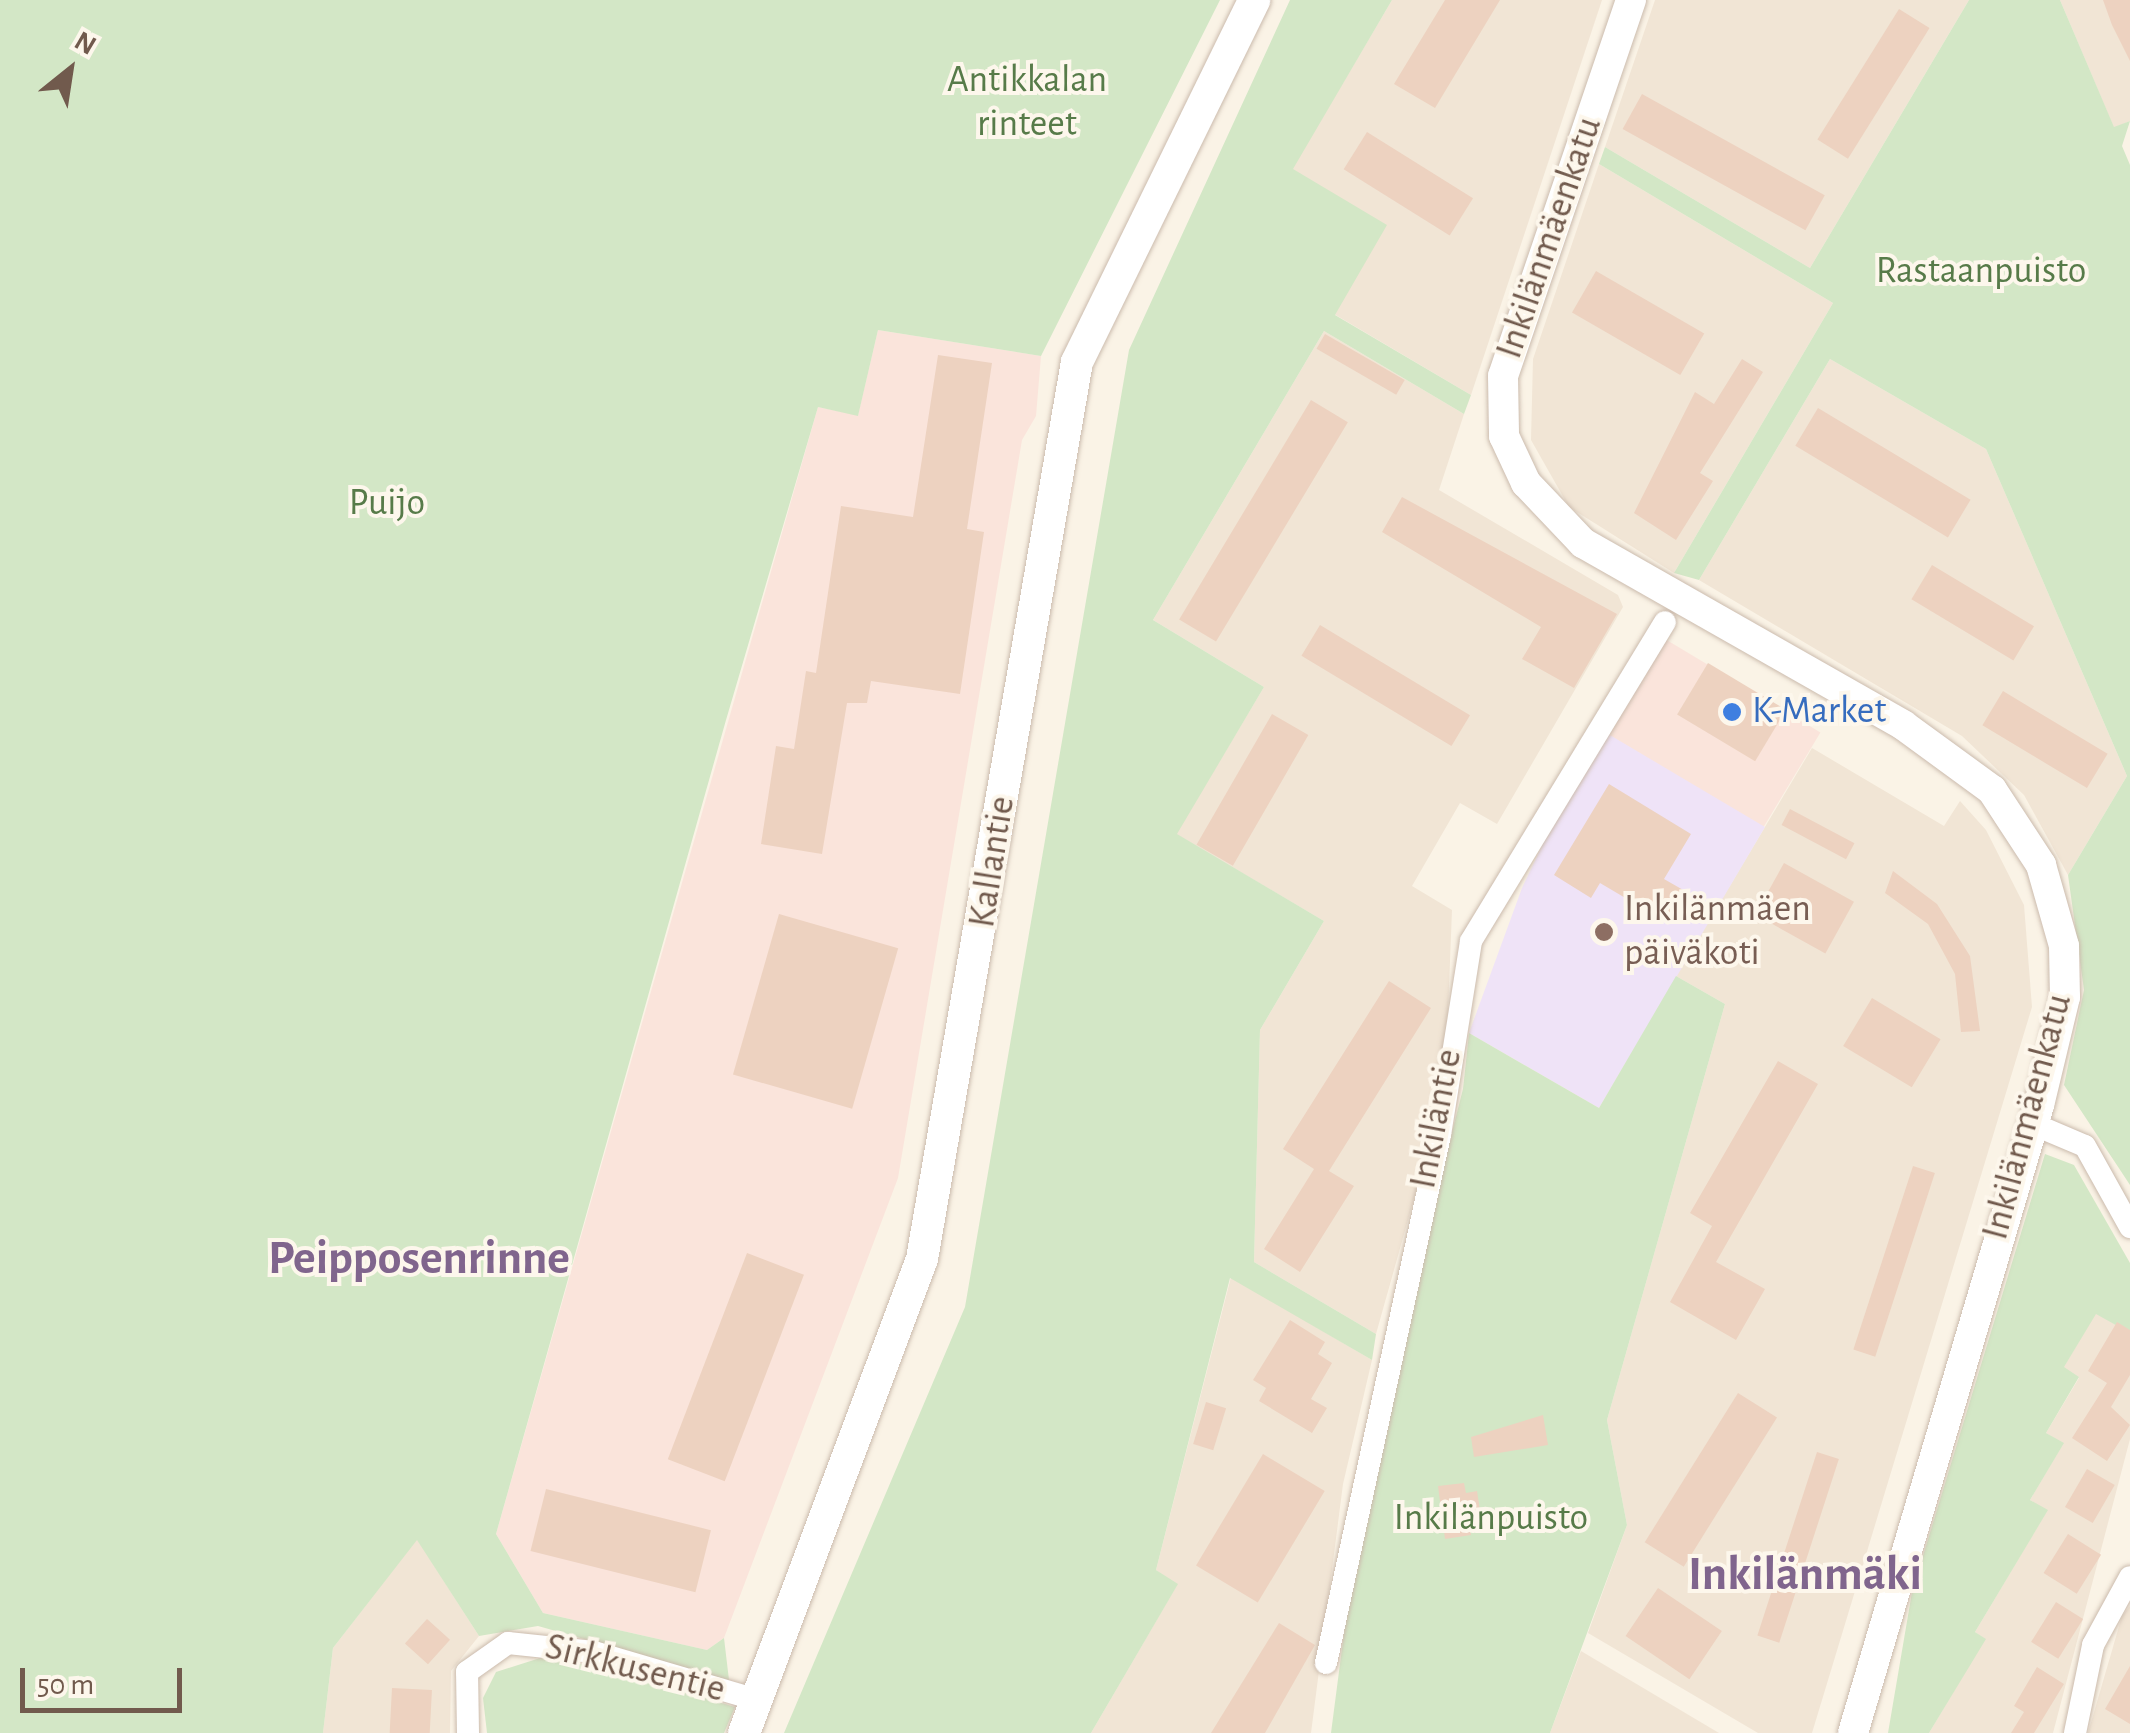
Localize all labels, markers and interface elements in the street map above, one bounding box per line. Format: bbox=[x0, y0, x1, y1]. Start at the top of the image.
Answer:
north arrow bbox=[20, 20, 120, 120]
text: N bbox=[70, 27, 100, 61]
park label: Antikkalan rinteet bbox=[947, 58, 1107, 147]
street label: Inkilänmäenkatu bbox=[1487, 111, 1613, 365]
park label: Rastaanpuisto bbox=[1876, 249, 2086, 295]
park label: Puijo bbox=[349, 481, 425, 527]
place label: K-Market bbox=[1752, 689, 1886, 735]
marker: K-Market bbox=[1721, 701, 1743, 723]
street label: Kallantie bbox=[960, 793, 1026, 931]
place label: Inkilänmäen päiväkoti bbox=[1624, 887, 1811, 976]
marker: Inkilänmäen päiväkoti bbox=[1593, 921, 1615, 943]
street label: Inkilänmäenkatu bbox=[1973, 989, 2083, 1245]
street label: Inkiläntie bbox=[1401, 1045, 1473, 1193]
district label: Peipposenrinne bbox=[268, 1231, 570, 1289]
park label: Inkilänpuisto bbox=[1394, 1496, 1588, 1542]
district label: Inkilänmäki bbox=[1688, 1547, 1922, 1605]
street label: Sirkkusentie bbox=[540, 1625, 730, 1713]
scale bar bbox=[25, 1648, 188, 1710]
text: 50 m bbox=[37, 1670, 94, 1700]

